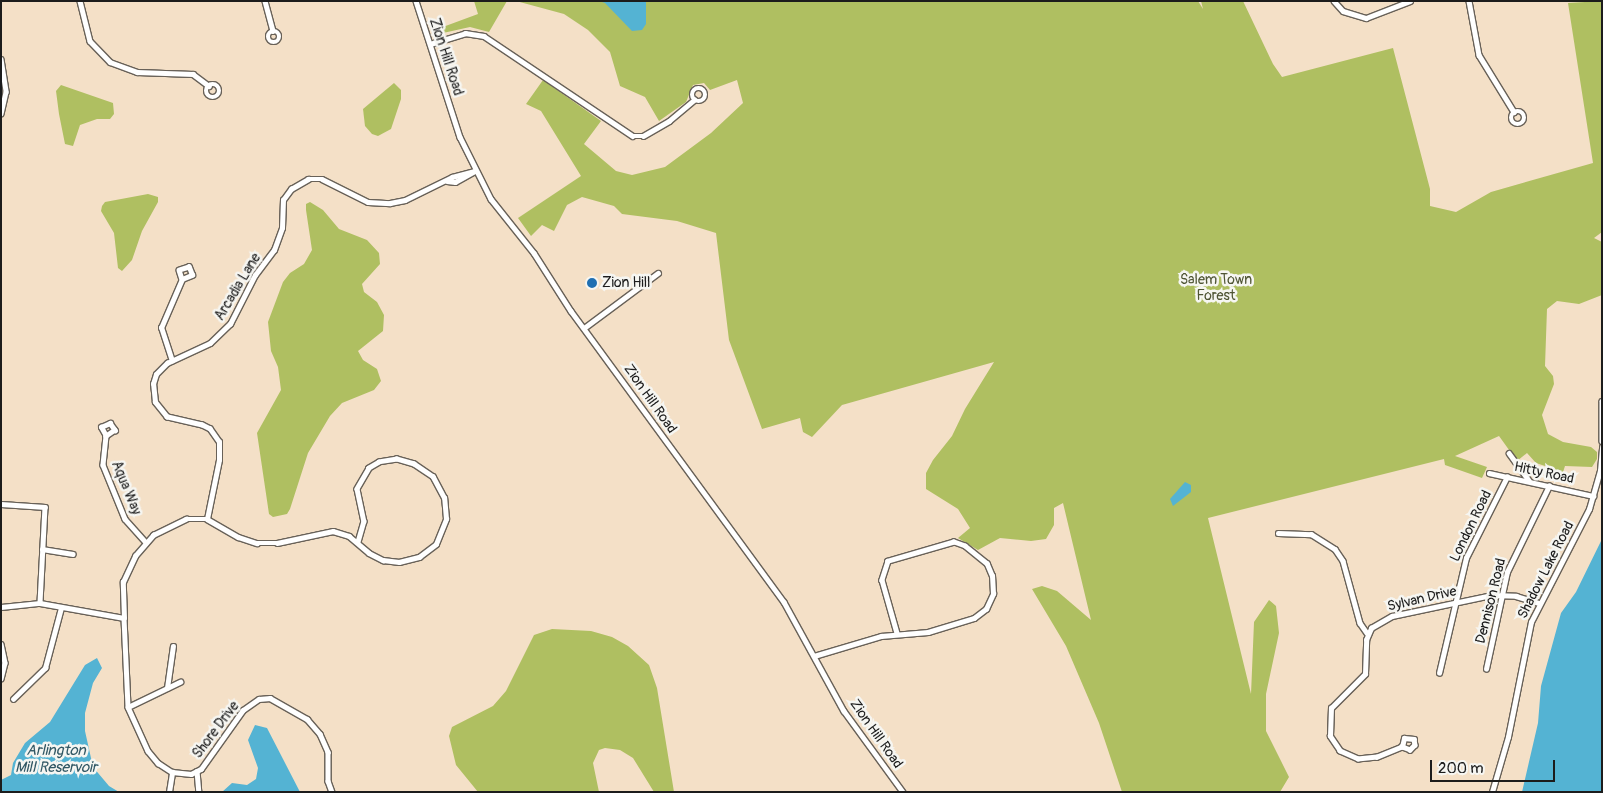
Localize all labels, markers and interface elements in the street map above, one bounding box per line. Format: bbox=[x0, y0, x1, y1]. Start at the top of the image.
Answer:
street label: Zion Hill Road bbox=[426, 16, 466, 98]
street label: Arcadia Lane bbox=[211, 250, 265, 324]
park label: Salem Town Forest bbox=[1180, 272, 1252, 304]
place label: Zion Hill bbox=[602, 275, 650, 291]
marker: Zion Hill bbox=[586, 277, 598, 289]
street label: Zion Hill Road bbox=[620, 361, 680, 437]
street label: Hitty Road bbox=[1513, 458, 1575, 488]
street label: Aqua Way bbox=[108, 459, 144, 517]
street label: London Road bbox=[1447, 488, 1495, 564]
street label: Shadow Lake Road bbox=[1514, 519, 1578, 621]
street label: Dennison Road bbox=[1472, 557, 1510, 645]
street label: Sylvan Drive bbox=[1386, 583, 1458, 615]
street label: Zion Hill Road bbox=[846, 696, 906, 772]
street label: Shore Drive bbox=[189, 698, 243, 762]
water label: Arlington Mill Reservoir bbox=[15, 741, 97, 776]
scale bar bbox=[1433, 750, 1558, 782]
text: 200 m bbox=[1438, 759, 1483, 778]

